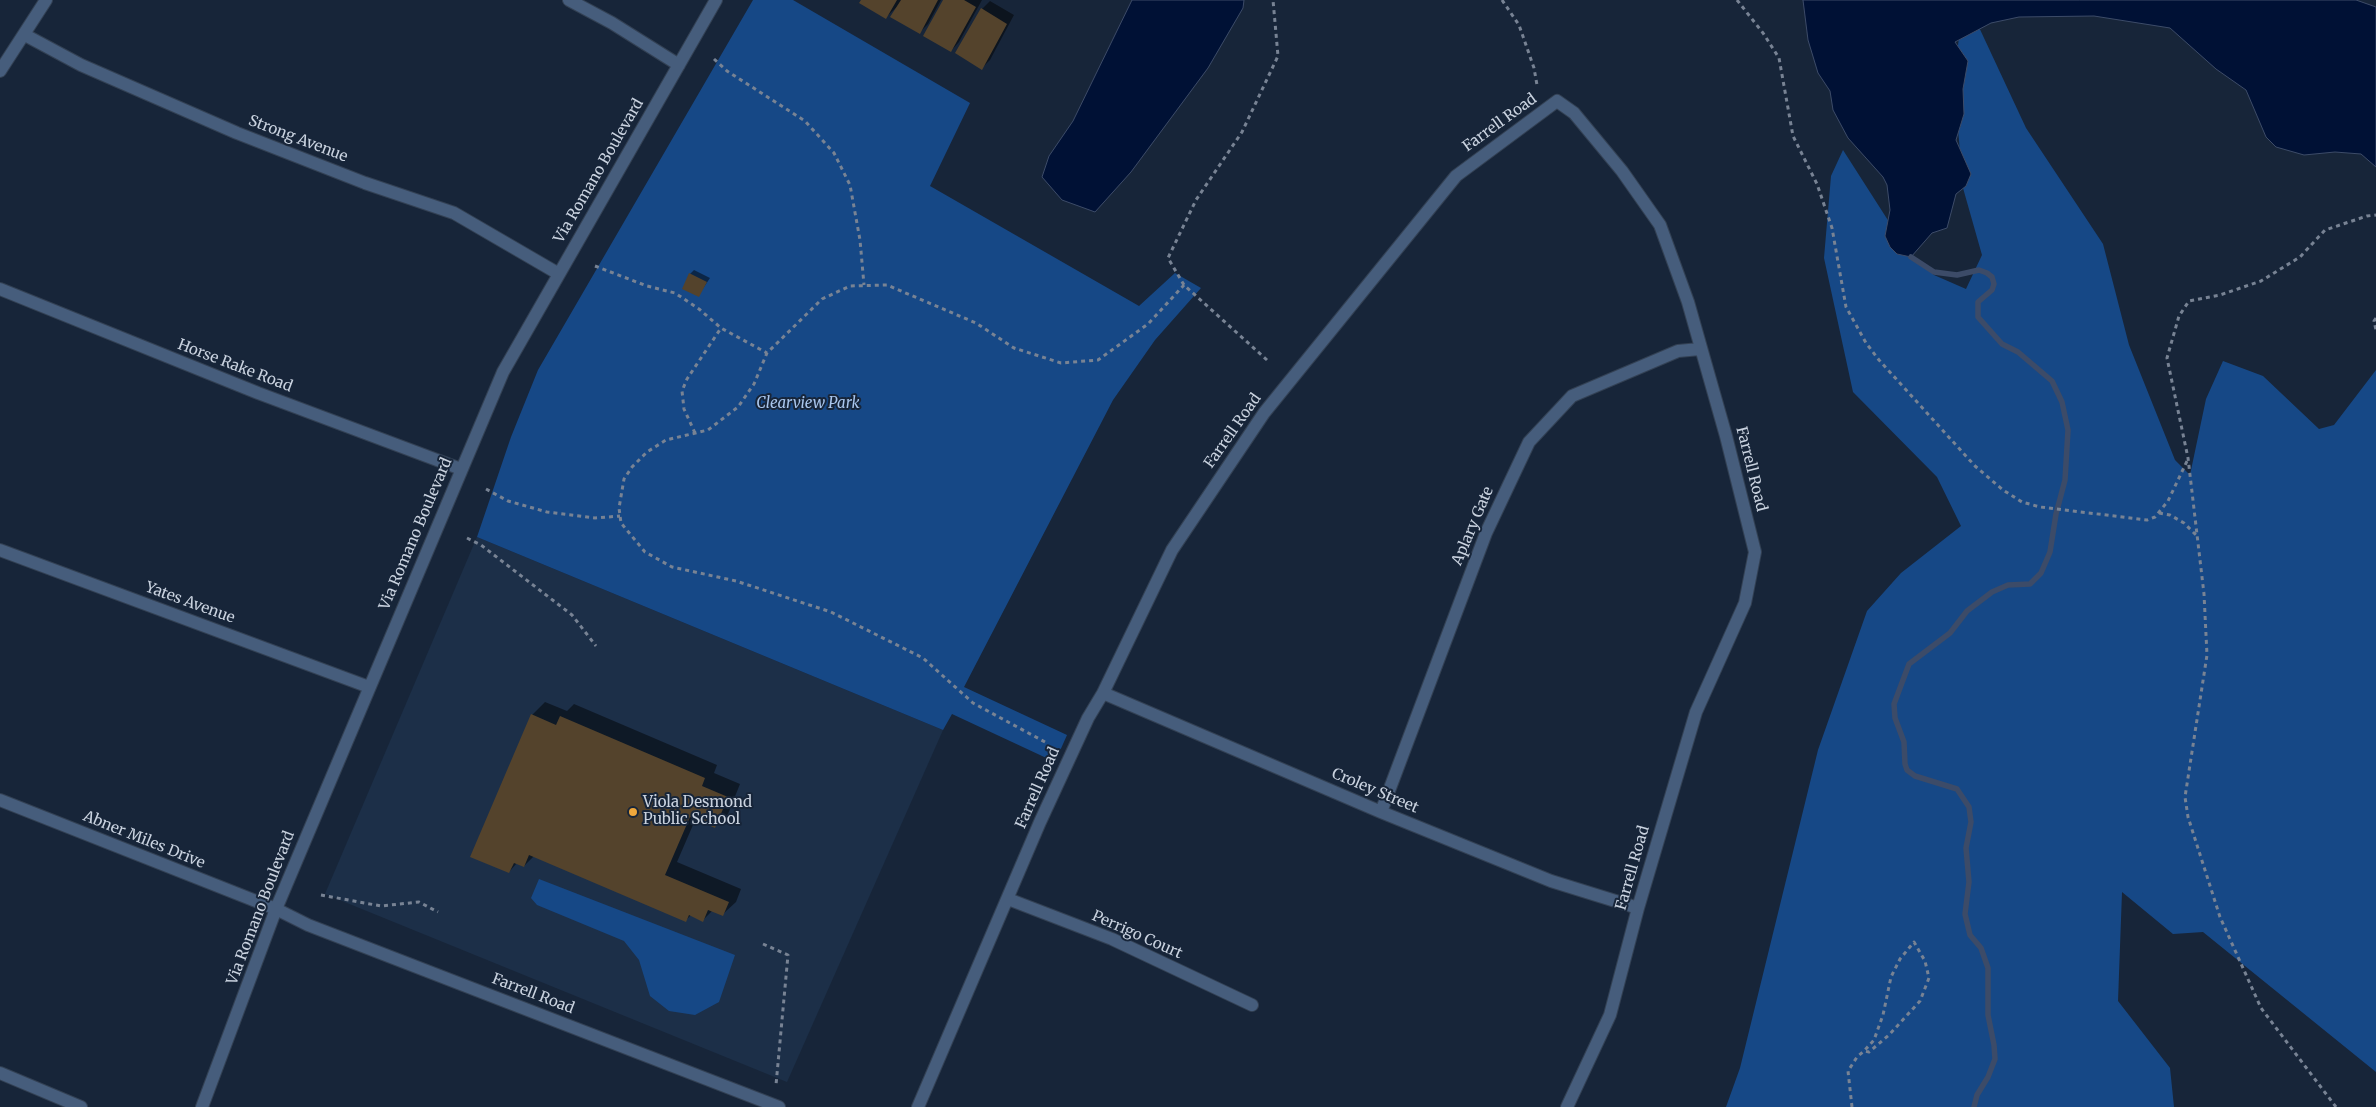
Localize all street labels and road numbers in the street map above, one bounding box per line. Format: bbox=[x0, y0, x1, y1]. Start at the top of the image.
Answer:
street label: Farrell Road bbox=[1460, 90, 1540, 156]
street label: Via Romano Boulevard bbox=[550, 96, 648, 246]
street label: Strong Avenue bbox=[246, 112, 350, 166]
street label: Horse Rake Road bbox=[175, 336, 295, 396]
street label: Farrell Road bbox=[1201, 390, 1265, 472]
street label: Farrell Road bbox=[1732, 425, 1770, 513]
street label: Via Romano Boulevard bbox=[376, 455, 456, 613]
street label: Aplary Gate bbox=[1448, 484, 1498, 568]
street label: Yates Avenue bbox=[143, 579, 237, 627]
street label: Farrell Road bbox=[1012, 745, 1064, 831]
street label: Croley Street bbox=[1329, 765, 1421, 817]
street label: Abner Miles Drive bbox=[81, 807, 207, 873]
street label: Farrell Road bbox=[1612, 824, 1654, 912]
street label: Via Romano Boulevard bbox=[223, 828, 299, 988]
street label: Perrigo Court bbox=[1089, 907, 1185, 963]
street label: Farrell Road bbox=[489, 970, 577, 1018]

